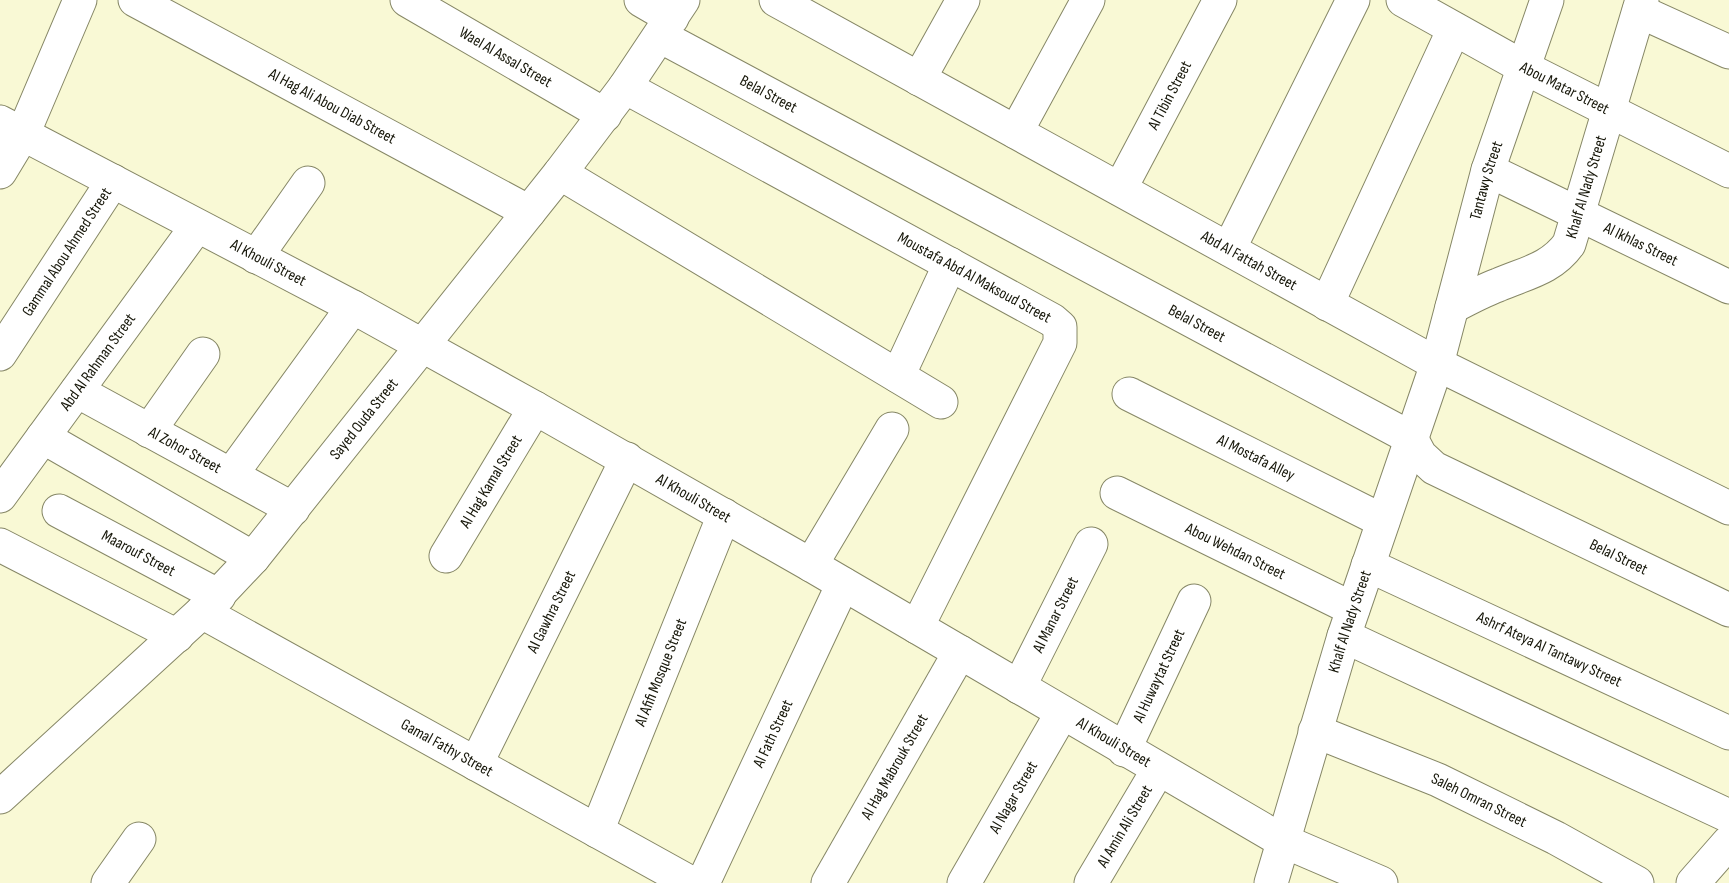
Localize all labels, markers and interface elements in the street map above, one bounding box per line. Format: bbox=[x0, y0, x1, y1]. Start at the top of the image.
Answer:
street label: Wael Al Assal Street bbox=[456, 23, 556, 92]
street label: Abou Matar Street bbox=[1516, 57, 1612, 118]
street label: Al Tibin Street bbox=[1143, 58, 1196, 134]
street label: Al Hag Ali Abou Diab Street bbox=[265, 64, 399, 148]
street label: Belal Street bbox=[737, 71, 800, 117]
street label: Khalf Al Nady Street bbox=[1562, 133, 1611, 241]
street label: Tantawy Street bbox=[1466, 139, 1507, 222]
street label: Gammal Abou Ahmed Street bbox=[18, 184, 116, 320]
street label: Al Ikhlas Street bbox=[1600, 218, 1681, 270]
street label: Abd Al Fattah Street bbox=[1197, 226, 1300, 295]
street label: Moustafa Abd Al Maksoud Street bbox=[894, 228, 1055, 327]
street label: Al Khouli Street bbox=[226, 235, 310, 290]
street label: Belal Street bbox=[1165, 300, 1229, 346]
street label: Abd Al Rahman Street bbox=[56, 310, 140, 415]
street label: Sayed Ouda Street bbox=[326, 374, 402, 463]
street label: Al Zohor Street bbox=[144, 422, 225, 478]
street label: Al Mostafa Alley bbox=[1213, 430, 1298, 485]
street label: Al Hag Kamal Street bbox=[455, 431, 526, 532]
street label: Al Khouli Street bbox=[652, 469, 734, 527]
street label: Abou Wehdan Street bbox=[1181, 518, 1289, 584]
street label: Maarouf Street bbox=[98, 526, 179, 581]
street label: Belal Street bbox=[1586, 535, 1651, 579]
street label: Al Gawhra Street bbox=[523, 567, 580, 657]
street label: Khalf Al Nady Street bbox=[1324, 568, 1375, 675]
street label: Al Manar Street bbox=[1028, 574, 1082, 657]
street label: Ashrf Ateya Al Tantawy Street bbox=[1473, 607, 1625, 691]
street label: Al Afifi Mosque Street bbox=[630, 616, 691, 730]
street label: Al Huwaytat Street bbox=[1128, 626, 1189, 726]
street label: Al Fath Street bbox=[749, 697, 797, 771]
street label: Al Hag Mabrouk Street bbox=[856, 710, 932, 824]
street label: Al Khouli Street bbox=[1072, 713, 1154, 771]
street label: Gamal Fathy Street bbox=[398, 715, 496, 781]
street label: Al Nagar Street bbox=[985, 758, 1042, 838]
street label: Saleh Omran Street bbox=[1429, 769, 1530, 832]
street label: Al Amin Ali Street bbox=[1092, 782, 1156, 872]

